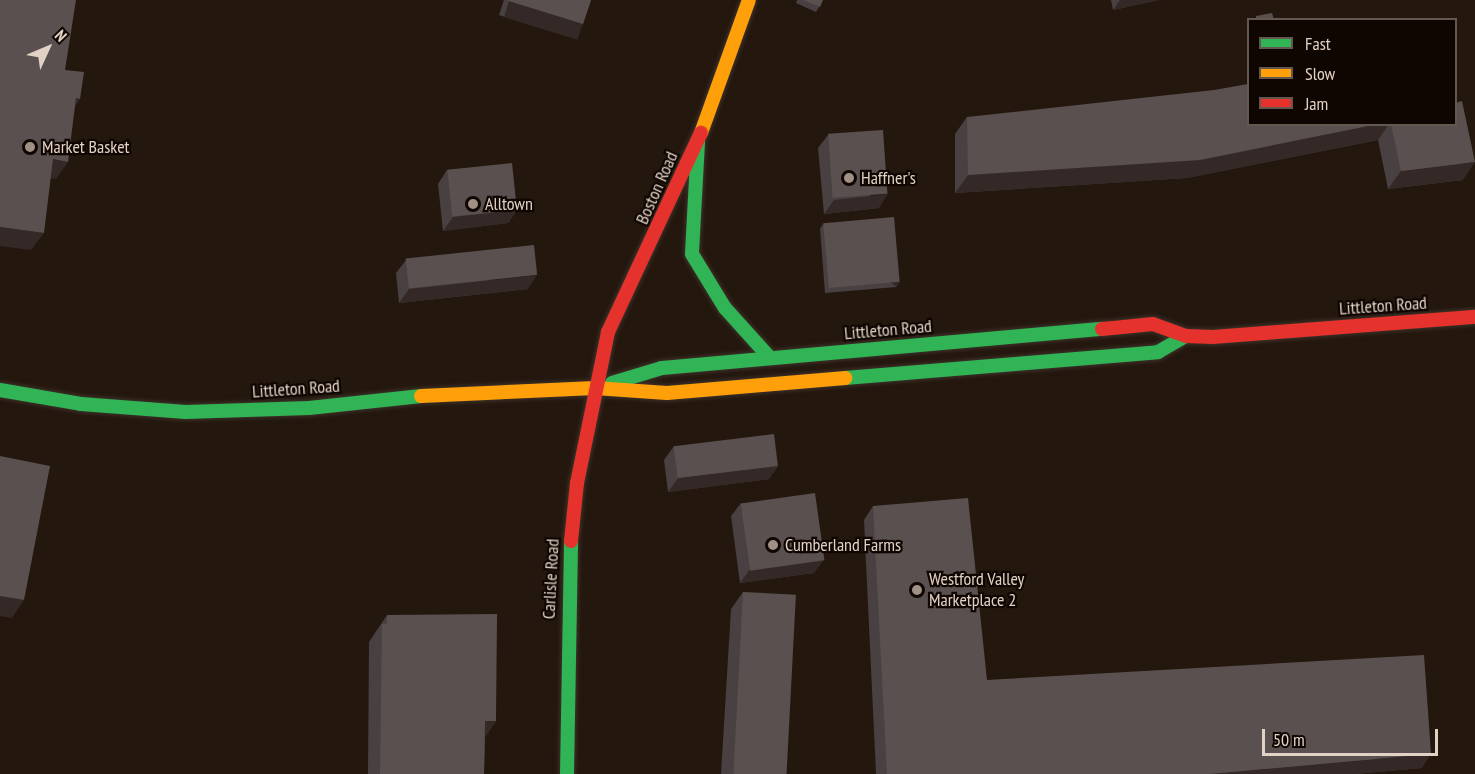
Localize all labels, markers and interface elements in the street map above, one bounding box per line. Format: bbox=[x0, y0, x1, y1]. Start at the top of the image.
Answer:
north arrow bbox=[18, 18, 78, 78]
legend bbox=[1247, 18, 1457, 126]
text: N bbox=[51, 25, 71, 46]
text: Fast bbox=[1305, 32, 1331, 55]
text: Slow bbox=[1305, 62, 1335, 85]
text: Jam bbox=[1305, 92, 1328, 115]
place label: Market Basket bbox=[42, 136, 130, 158]
marker: Market Basket bbox=[23, 140, 37, 154]
street label: Boston Road bbox=[631, 148, 683, 228]
place label: Haffner's bbox=[861, 167, 916, 189]
marker: Haffner's bbox=[842, 171, 856, 185]
place label: Alltown bbox=[485, 193, 533, 215]
marker: Alltown bbox=[466, 197, 480, 211]
street label: Littleton Road bbox=[1338, 292, 1428, 320]
street label: Littleton Road bbox=[843, 315, 933, 345]
street label: Littleton Road bbox=[251, 375, 341, 403]
place label: Cumberland Farms bbox=[785, 534, 901, 556]
street label: Carlisle Road bbox=[538, 538, 564, 620]
marker: Cumberland Farms bbox=[766, 538, 780, 552]
place label: Westford Valley Marketplace 2 bbox=[929, 569, 1025, 612]
marker: Westford Valley Marketplace 2 bbox=[910, 583, 924, 597]
scale bar bbox=[1265, 717, 1440, 755]
text: 50 m bbox=[1273, 728, 1305, 751]

